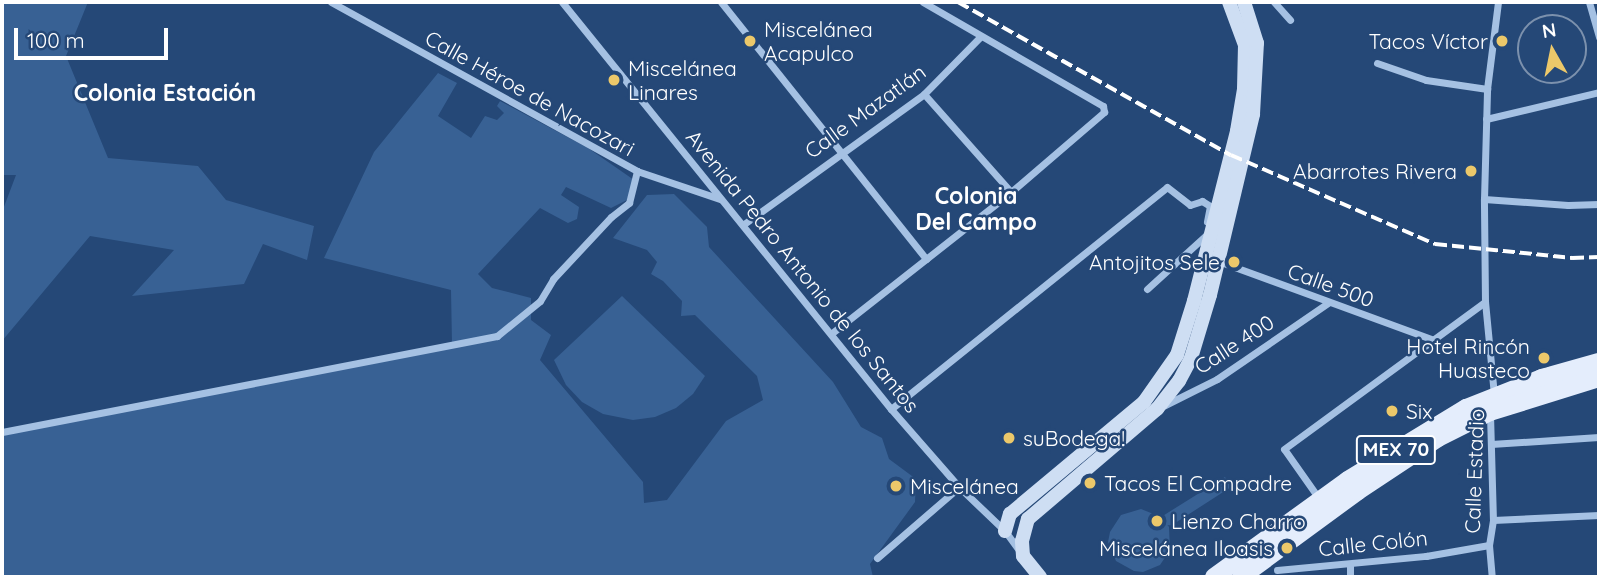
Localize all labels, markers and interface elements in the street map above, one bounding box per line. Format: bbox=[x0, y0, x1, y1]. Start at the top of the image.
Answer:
scale bar bbox=[18, 14, 172, 58]
north arrow bbox=[1517, 14, 1587, 84]
place label: Miscelánea Acapulco bbox=[764, 16, 873, 66]
text: N bbox=[1540, 17, 1558, 43]
street label: Calle Héroe de Nacozari bbox=[421, 25, 639, 161]
text: 100 m bbox=[27, 27, 85, 53]
place label: Tacos Víctor bbox=[1368, 28, 1488, 54]
marker: Miscelánea Acapulco bbox=[742, 33, 758, 49]
marker: Tacos Víctor bbox=[1494, 33, 1510, 49]
place label: Miscelánea Linares bbox=[628, 55, 737, 105]
street label: Calle Mazatlán bbox=[800, 59, 930, 163]
marker: Miscelánea Linares bbox=[606, 72, 622, 88]
district label: Colonia Estación bbox=[74, 79, 256, 107]
street label: Avenida Pedro Antonio de los Santos bbox=[681, 125, 925, 417]
place label: Abarrotes Rivera bbox=[1293, 158, 1457, 184]
marker: Abarrotes Rivera bbox=[1463, 163, 1479, 179]
district label: Colonia Del Campo bbox=[915, 182, 1037, 236]
place label: Antojitos Sele bbox=[1089, 249, 1220, 275]
marker: Antojitos Sele bbox=[1226, 254, 1242, 270]
street label: Calle 500 bbox=[1284, 258, 1378, 312]
street label: Calle 400 bbox=[1190, 309, 1278, 379]
place label: Hotel Rincón Huasteco bbox=[1406, 333, 1530, 383]
marker: Hotel Rincón Huasteco bbox=[1536, 350, 1552, 366]
place label: Six bbox=[1406, 398, 1432, 424]
marker: Six bbox=[1384, 403, 1400, 419]
street label: Calle Estadio bbox=[1459, 408, 1489, 534]
place label: suBodega! bbox=[1023, 425, 1125, 451]
marker: suBodega! bbox=[1001, 430, 1017, 446]
road number: MEX 70 bbox=[1356, 435, 1436, 466]
place label: Tacos El Compadre bbox=[1104, 470, 1292, 496]
place label: Miscelánea bbox=[910, 473, 1019, 499]
marker: Tacos El Compadre bbox=[1082, 475, 1098, 491]
marker: Miscelánea bbox=[888, 478, 904, 494]
place label: Lienzo Charro bbox=[1171, 508, 1306, 534]
marker: Lienzo Charro bbox=[1149, 513, 1165, 529]
street label: Calle Colón bbox=[1317, 525, 1429, 561]
place label: Miscelánea Iloasis bbox=[1099, 535, 1273, 561]
marker: Miscelánea Iloasis bbox=[1279, 540, 1295, 556]

